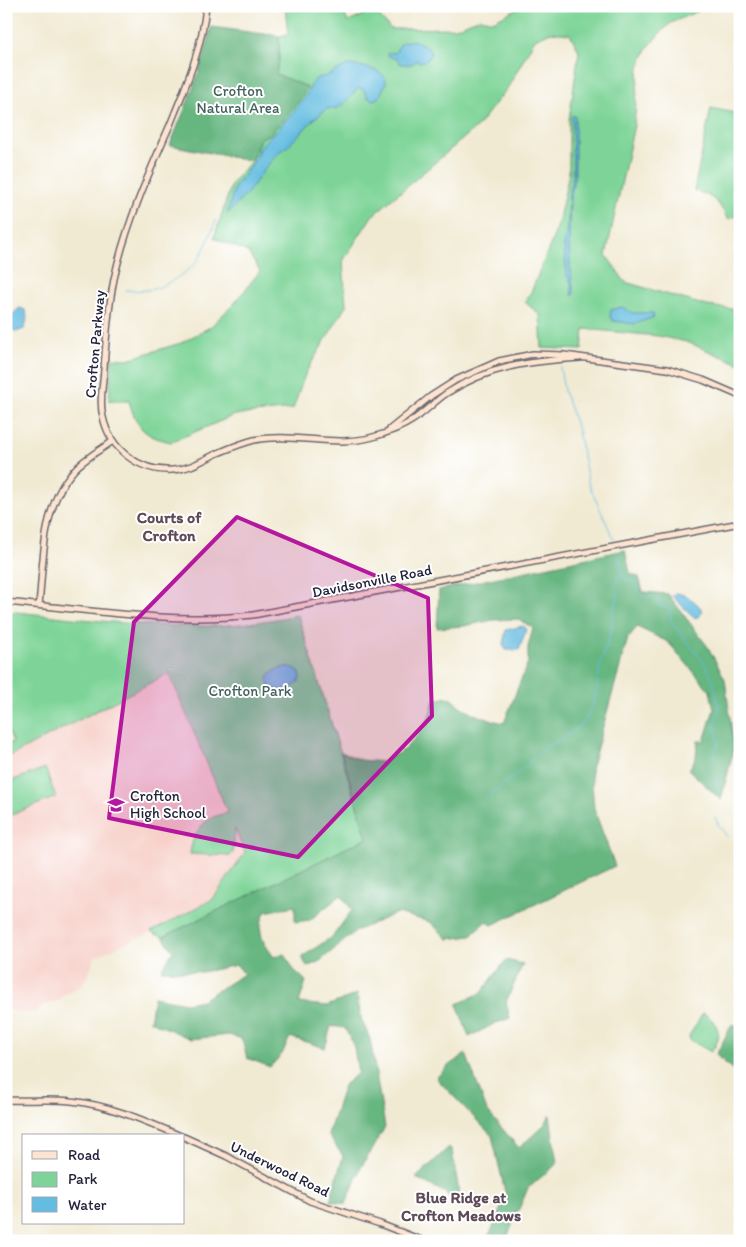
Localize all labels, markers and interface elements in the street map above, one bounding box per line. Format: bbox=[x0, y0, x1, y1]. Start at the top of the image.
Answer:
park label: Crofton Natural Area bbox=[197, 82, 280, 117]
street label: Crofton Parkway bbox=[81, 289, 109, 399]
district label: Courts of Crofton bbox=[137, 508, 202, 545]
street label: Davidsonville Road bbox=[311, 561, 433, 601]
park label: Crofton Park bbox=[208, 682, 292, 700]
place label: Crofton High School bbox=[130, 787, 207, 822]
school or university icon: Crofton High School bbox=[106, 795, 126, 815]
legend bbox=[22, 1134, 185, 1224]
street label: Underwood Road bbox=[227, 1137, 333, 1201]
text: Road bbox=[68, 1146, 101, 1164]
text: Park bbox=[68, 1170, 98, 1188]
district label: Blue Ridge at Crofton Meadows bbox=[401, 1188, 521, 1225]
text: Water bbox=[68, 1196, 107, 1214]

